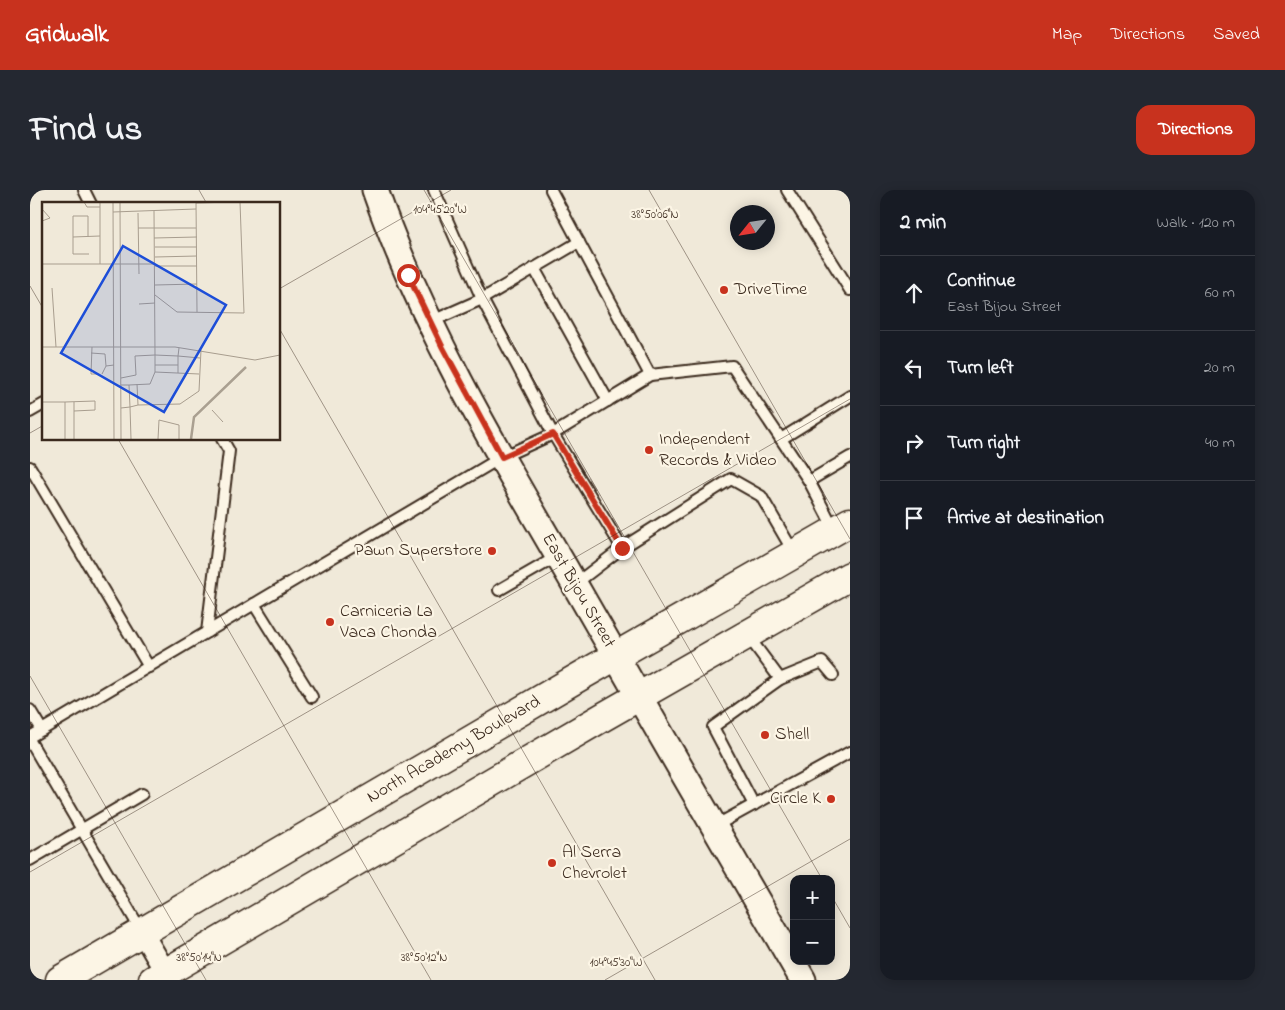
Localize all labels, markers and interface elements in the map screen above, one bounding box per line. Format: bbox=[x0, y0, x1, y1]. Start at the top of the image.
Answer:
text: Gridwalk bbox=[25, 18, 109, 53]
text: Map bbox=[1052, 22, 1082, 48]
text: Directions bbox=[1110, 22, 1185, 48]
text: Saved bbox=[1213, 22, 1260, 48]
text: Find us bbox=[30, 105, 142, 156]
button: Directions bbox=[1136, 105, 1255, 155]
text: 104°45'20"W bbox=[413, 201, 467, 219]
inset map bbox=[42, 202, 280, 440]
north arrow bbox=[730, 205, 775, 250]
text: 38°50'06"N bbox=[631, 206, 679, 224]
text: 2 min bbox=[900, 208, 946, 238]
text: Walk · 120 m bbox=[1156, 211, 1235, 235]
route start bbox=[397, 264, 420, 287]
text: Continue bbox=[947, 268, 1015, 295]
place label: DriveTime bbox=[733, 277, 808, 303]
icon: ahead bbox=[900, 279, 928, 307]
text: 60 m bbox=[1205, 281, 1235, 305]
marker: DriveTime bbox=[718, 284, 730, 296]
text: East Bijou Street bbox=[947, 295, 1061, 319]
icon: left bbox=[900, 354, 928, 382]
text: Turn left bbox=[947, 355, 1014, 382]
text: 20 m bbox=[1204, 356, 1235, 380]
place label: Independent Records & Video bbox=[659, 427, 777, 474]
icon: right bbox=[900, 429, 928, 457]
text: Turn right bbox=[947, 430, 1020, 457]
text: 40 m bbox=[1205, 431, 1235, 455]
marker: Independent Records & Video bbox=[643, 444, 655, 456]
icon: arrive bbox=[900, 504, 928, 532]
text: Arrive at destination bbox=[947, 505, 1104, 532]
street label: East Bijou Street bbox=[535, 529, 621, 653]
route end bbox=[611, 537, 634, 560]
place label: Pawn Superstore bbox=[354, 538, 483, 564]
marker: Pawn Superstore bbox=[486, 545, 498, 557]
place label: Carniceria La Vaca Chonda bbox=[339, 599, 437, 646]
marker: Carniceria La Vaca Chonda bbox=[324, 616, 336, 628]
street label: North Academy Boulevard bbox=[362, 690, 546, 810]
place label: Shell bbox=[775, 722, 809, 748]
marker: Shell bbox=[759, 729, 771, 741]
place label: Circle K bbox=[770, 786, 821, 812]
marker: Circle K bbox=[825, 793, 837, 805]
place label: Al Serra Chevrolet bbox=[562, 840, 627, 887]
marker: Al Serra Chevrolet bbox=[546, 857, 558, 869]
map controls bbox=[790, 875, 835, 965]
button: + bbox=[790, 875, 835, 920]
button: − bbox=[790, 920, 835, 965]
text: 38°50'14"N bbox=[176, 949, 222, 967]
text: 38°50'12"N bbox=[401, 949, 447, 967]
text: 104°45'30"W bbox=[590, 954, 642, 972]

